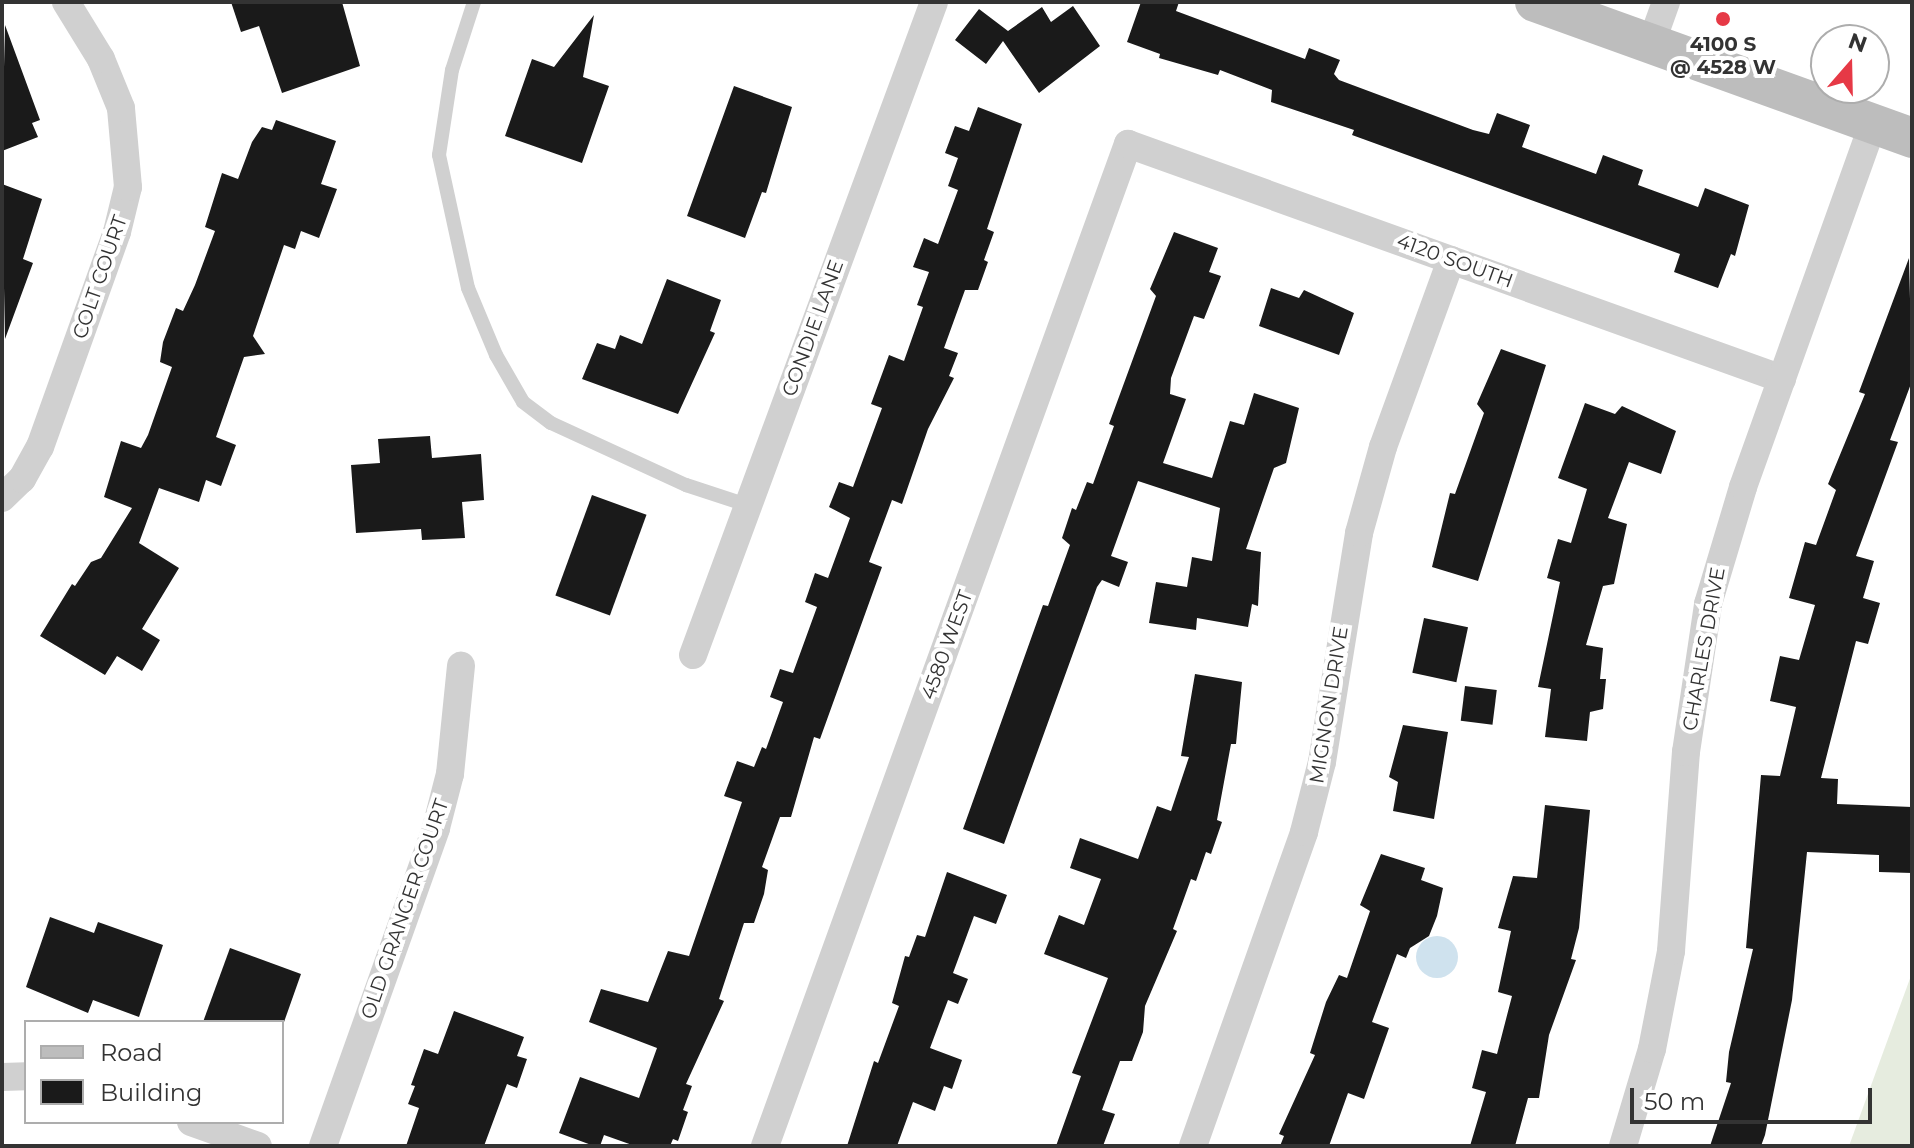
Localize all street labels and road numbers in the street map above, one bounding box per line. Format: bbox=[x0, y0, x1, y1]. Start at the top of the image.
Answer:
street label: COLT COURT bbox=[68, 212, 132, 342]
street label: 4120 SOUTH bbox=[1394, 229, 1516, 293]
street label: CONDIE LANE bbox=[777, 256, 849, 400]
street label: CHARLES DRIVE bbox=[1678, 565, 1730, 733]
street label: 4580 WEST bbox=[916, 587, 978, 703]
street label: MIGNON DRIVE bbox=[1305, 625, 1353, 785]
street label: OLD GRANGER COURT bbox=[356, 796, 454, 1022]

